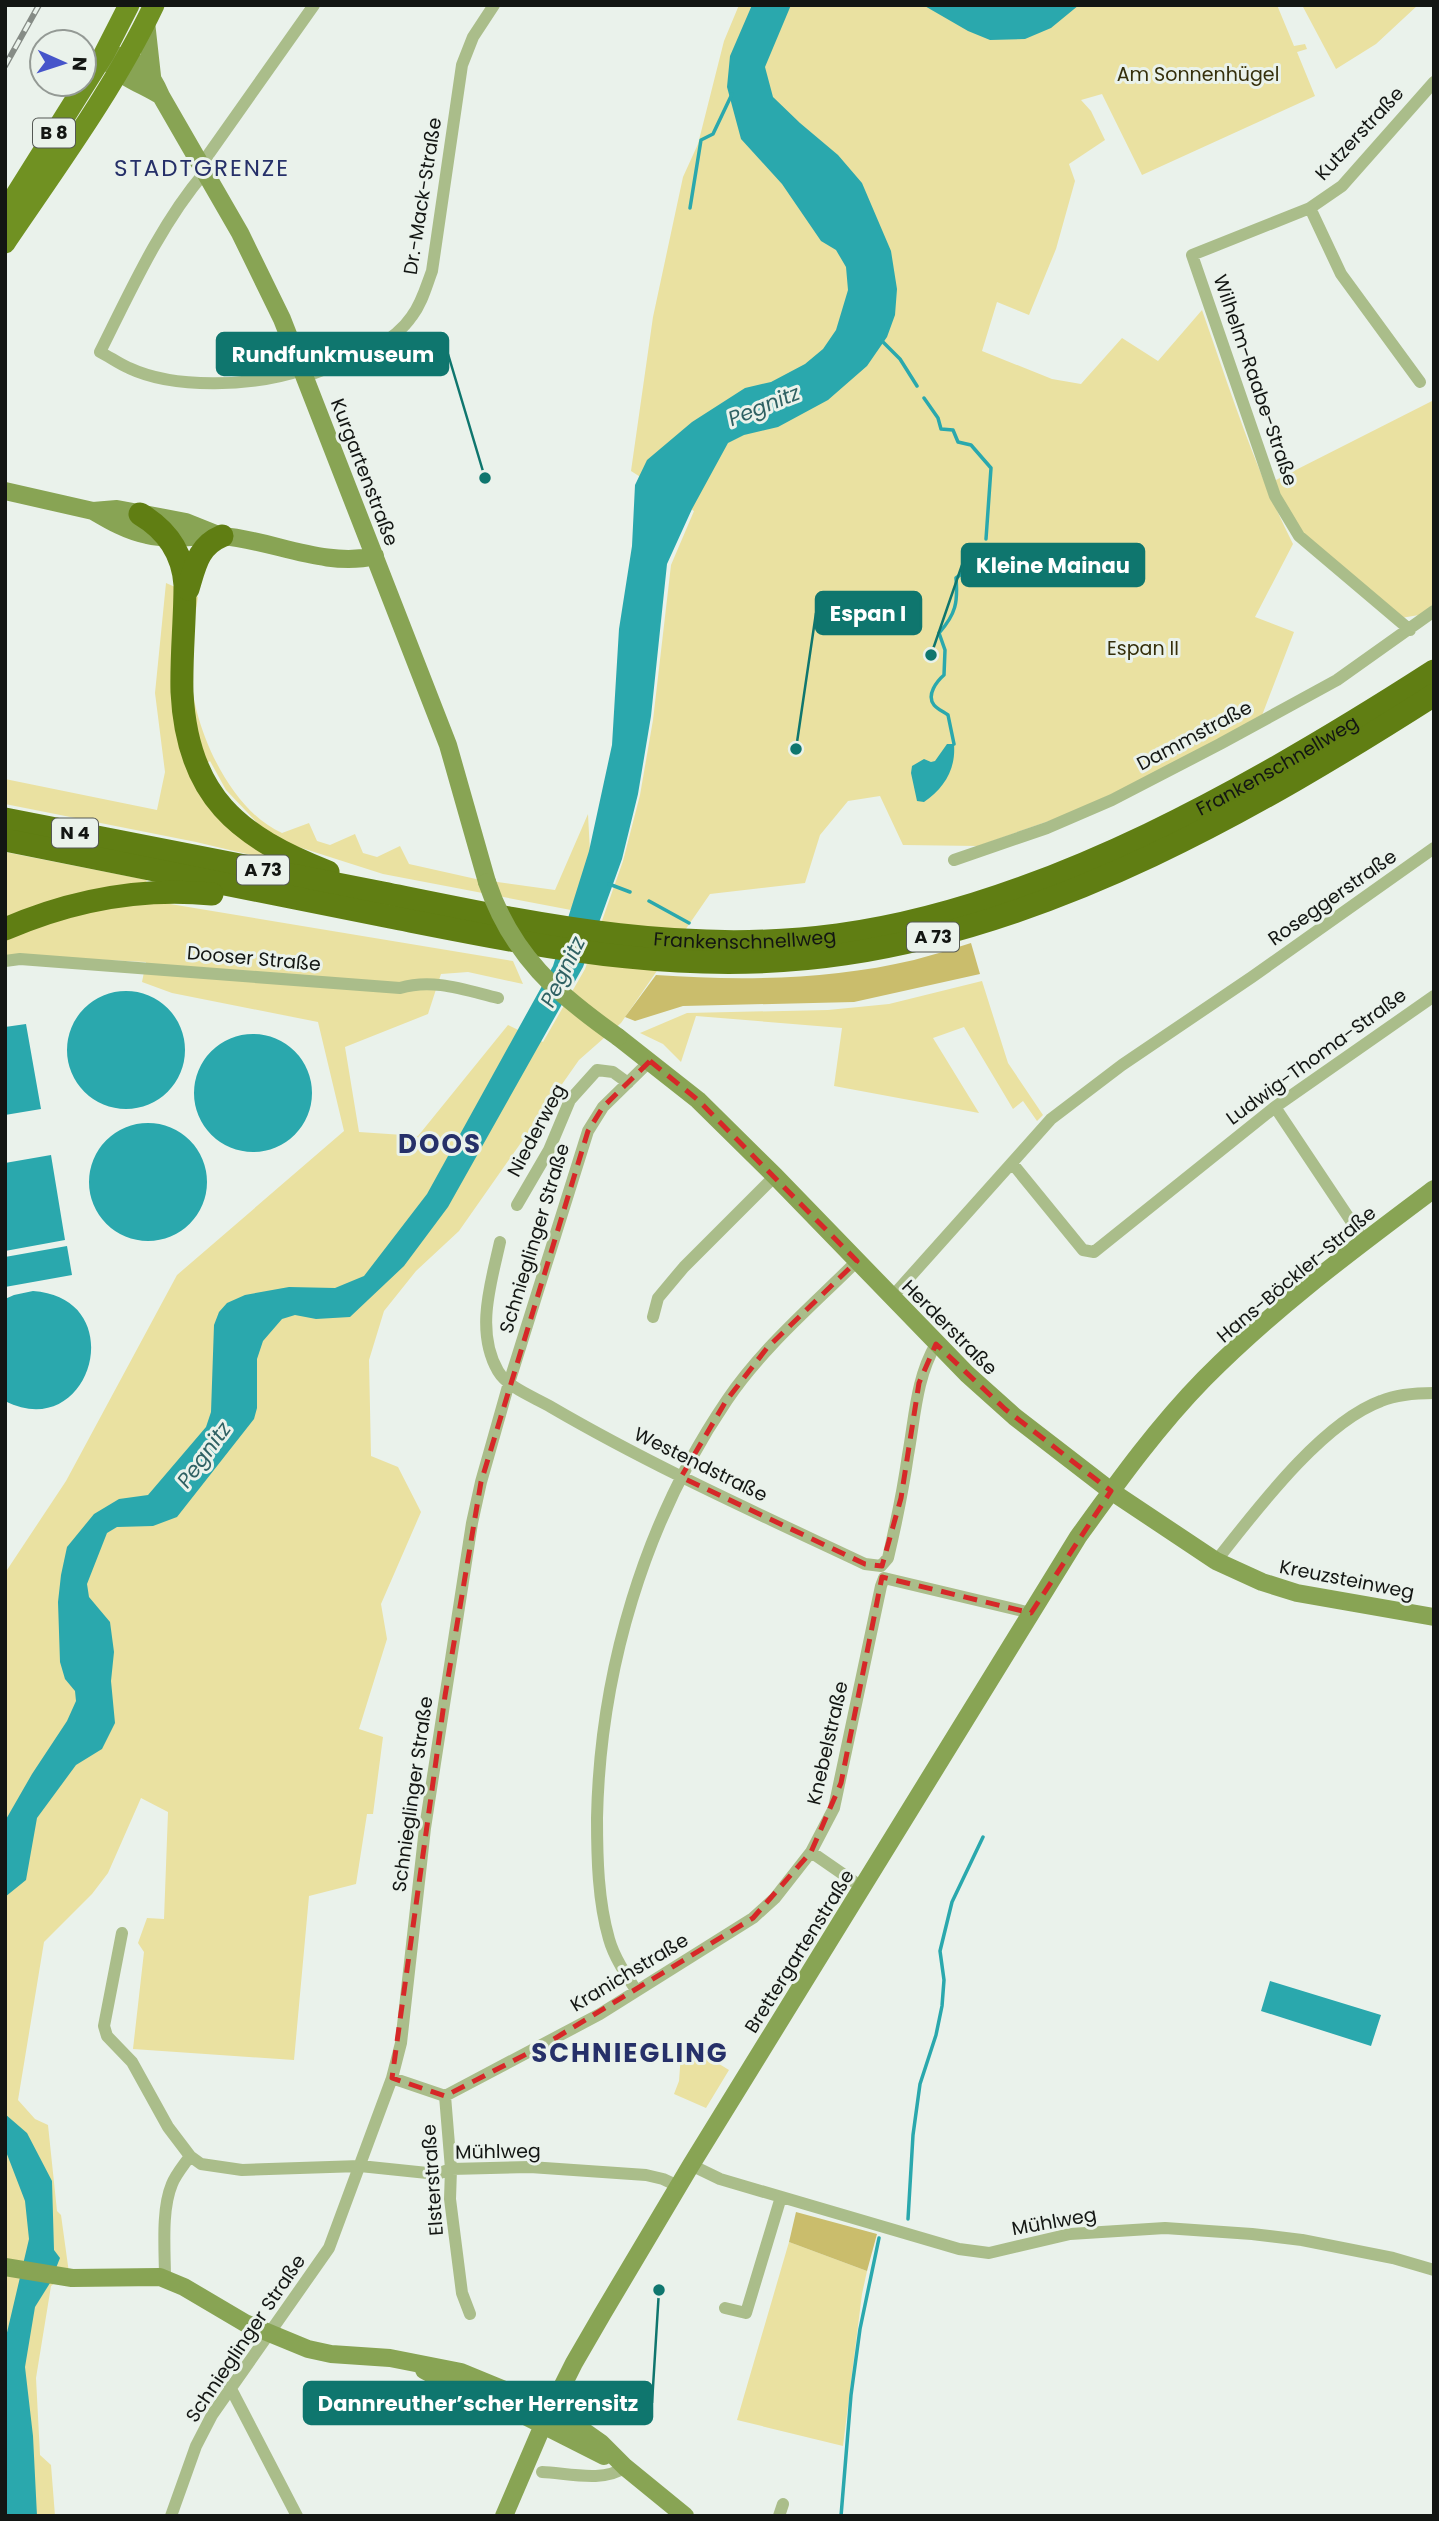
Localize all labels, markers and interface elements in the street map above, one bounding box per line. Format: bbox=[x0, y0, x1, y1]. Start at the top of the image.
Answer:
north arrow bbox=[28, 28, 98, 98]
text: N bbox=[66, 56, 93, 72]
park label: Am Sonnenhügel bbox=[1117, 61, 1279, 88]
street label: Kutzerstraße bbox=[1309, 80, 1410, 186]
street label: Dr.-Mack-Straße bbox=[397, 116, 448, 277]
road number: B 8 bbox=[33, 118, 75, 148]
district label: STADTGRENZE bbox=[114, 152, 290, 184]
street label: Wilhelm-Raabe-Straße bbox=[1207, 271, 1304, 489]
callout: Rundfunkmuseum bbox=[217, 333, 448, 375]
text: Rundfunkmuseum bbox=[232, 340, 434, 369]
water label: Pegnitz bbox=[724, 378, 805, 433]
street label: Kurgartenstraße bbox=[324, 395, 405, 550]
callout: Kleine Mainau bbox=[962, 544, 1144, 586]
text: Kleine Mainau bbox=[976, 551, 1130, 580]
callout: Espan I bbox=[816, 592, 921, 634]
text: Espan I bbox=[830, 599, 906, 628]
park label: Espan II bbox=[1107, 635, 1179, 662]
street label: Dammstraße bbox=[1132, 694, 1257, 777]
street label: Frankenschnellweg bbox=[1191, 709, 1363, 823]
road number: N 4 bbox=[52, 818, 98, 848]
street label: Roseggerstraße bbox=[1263, 843, 1402, 952]
road number: A 73 bbox=[237, 856, 289, 884]
street label: Frankenschnellweg bbox=[652, 922, 838, 956]
road number: A 73 bbox=[907, 922, 959, 952]
water label: Pegnitz bbox=[533, 931, 592, 1012]
street label: Dooser Straße bbox=[186, 939, 322, 978]
street label: Ludwig-Thoma-Straße bbox=[1221, 982, 1412, 1131]
street label: Niederweg bbox=[501, 1079, 572, 1181]
district label: DOOS bbox=[398, 1126, 482, 1162]
street label: Schnieglinger Straße bbox=[493, 1140, 576, 1336]
street label: Hans-Böckler-Straße bbox=[1211, 1200, 1382, 1349]
street label: Herderstraße bbox=[896, 1274, 1003, 1381]
water label: Pegnitz bbox=[170, 1415, 238, 1494]
street label: Westendstraße bbox=[630, 1420, 772, 1508]
street label: Kreuzsteinweg bbox=[1277, 1553, 1417, 1606]
street label: Knebelstraße bbox=[800, 1679, 855, 1808]
street label: Schnieglinger Straße bbox=[385, 1694, 440, 1894]
street label: Brettergartenstraße bbox=[738, 1864, 861, 2038]
street label: Kranichstraße bbox=[565, 1927, 693, 2018]
district label: SCHNIEGLING bbox=[531, 2035, 729, 2071]
street label: Elsterstraße bbox=[415, 2123, 450, 2237]
street label: Mühlweg bbox=[455, 2137, 541, 2166]
street label: Mühlweg bbox=[1010, 2201, 1099, 2242]
street label: Schnieglinger Straße bbox=[179, 2249, 312, 2428]
callout: Dannreuther’scher Herrensitz bbox=[304, 2382, 652, 2424]
text: Dannreuther’scher Herrensitz bbox=[318, 2389, 638, 2418]

